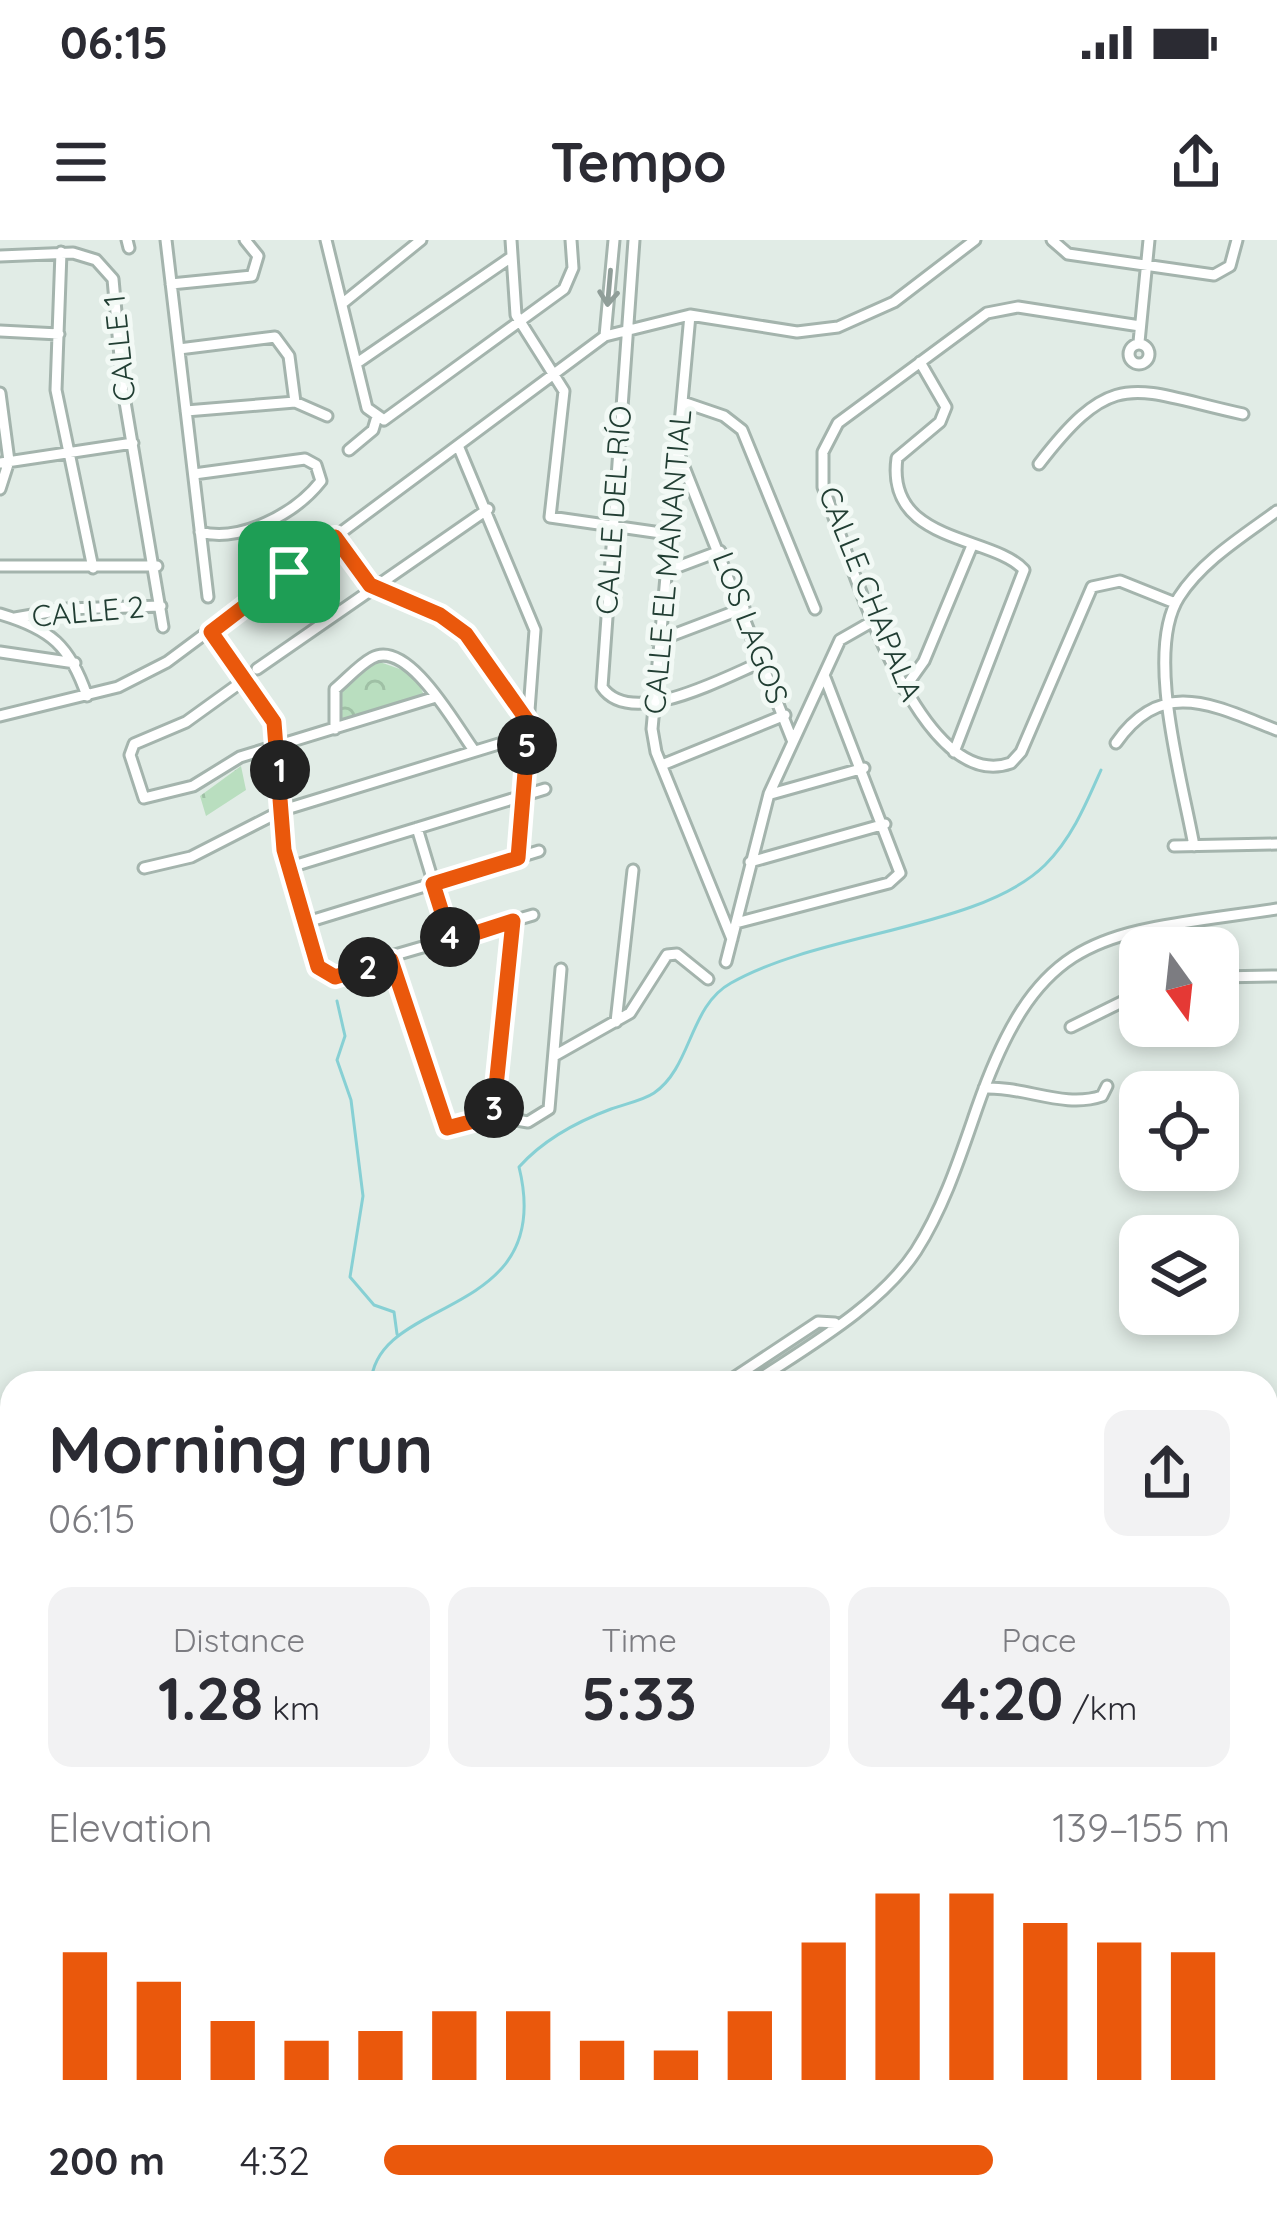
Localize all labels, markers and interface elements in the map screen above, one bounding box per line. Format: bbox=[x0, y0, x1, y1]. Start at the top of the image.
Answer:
text: 06:15 bbox=[60, 14, 168, 70]
text: Tempo bbox=[550, 128, 727, 196]
icon: menu bbox=[48, 129, 114, 195]
icon: share bbox=[1163, 129, 1229, 195]
one-way arrow bbox=[597, 268, 620, 307]
street label: CALLE 1 bbox=[95, 293, 144, 403]
street label: CALLE DEL RÍO bbox=[587, 404, 639, 616]
street label: CALLE EL MANANTIAL bbox=[635, 408, 699, 716]
street label: CALLE CHAPALA bbox=[811, 481, 931, 707]
pin bbox=[238, 521, 340, 623]
icon: arrive bbox=[256, 539, 322, 605]
street label: LOS LAGOS bbox=[705, 546, 797, 709]
street label: CALLE 2 bbox=[30, 587, 146, 635]
pin: 5 bbox=[497, 715, 557, 775]
text: 5 bbox=[517, 724, 537, 765]
pin: 1 bbox=[250, 740, 310, 800]
text: 1 bbox=[274, 749, 286, 790]
pin: 4 bbox=[420, 907, 480, 967]
text: 4 bbox=[440, 916, 460, 957]
north arrow bbox=[1119, 927, 1239, 1047]
map controls bbox=[1119, 927, 1239, 1335]
pin: 2 bbox=[338, 937, 398, 997]
text: 2 bbox=[359, 946, 377, 987]
button: locate bbox=[1119, 1071, 1239, 1191]
pin: 3 bbox=[464, 1078, 524, 1138]
text: 3 bbox=[485, 1087, 503, 1128]
button: layers bbox=[1119, 1215, 1239, 1335]
text: Morning run bbox=[48, 1407, 433, 1490]
button: share bbox=[1104, 1410, 1230, 1536]
text: 06:15 bbox=[48, 1494, 135, 1543]
text: Distance bbox=[173, 1619, 305, 1660]
text: Time bbox=[601, 1619, 677, 1660]
text: Pace bbox=[1001, 1619, 1077, 1660]
text: 1.28 bbox=[158, 1660, 263, 1735]
text: 5:33 bbox=[581, 1660, 697, 1735]
text: 4:20 bbox=[941, 1660, 1063, 1735]
text: km bbox=[263, 1687, 320, 1728]
text: /km bbox=[1063, 1687, 1137, 1728]
text: Elevation bbox=[48, 1803, 212, 1852]
text: 139–155 m bbox=[1052, 1803, 1230, 1852]
text: 200 m bbox=[48, 2136, 165, 2185]
text: 4:32 bbox=[240, 2136, 310, 2185]

